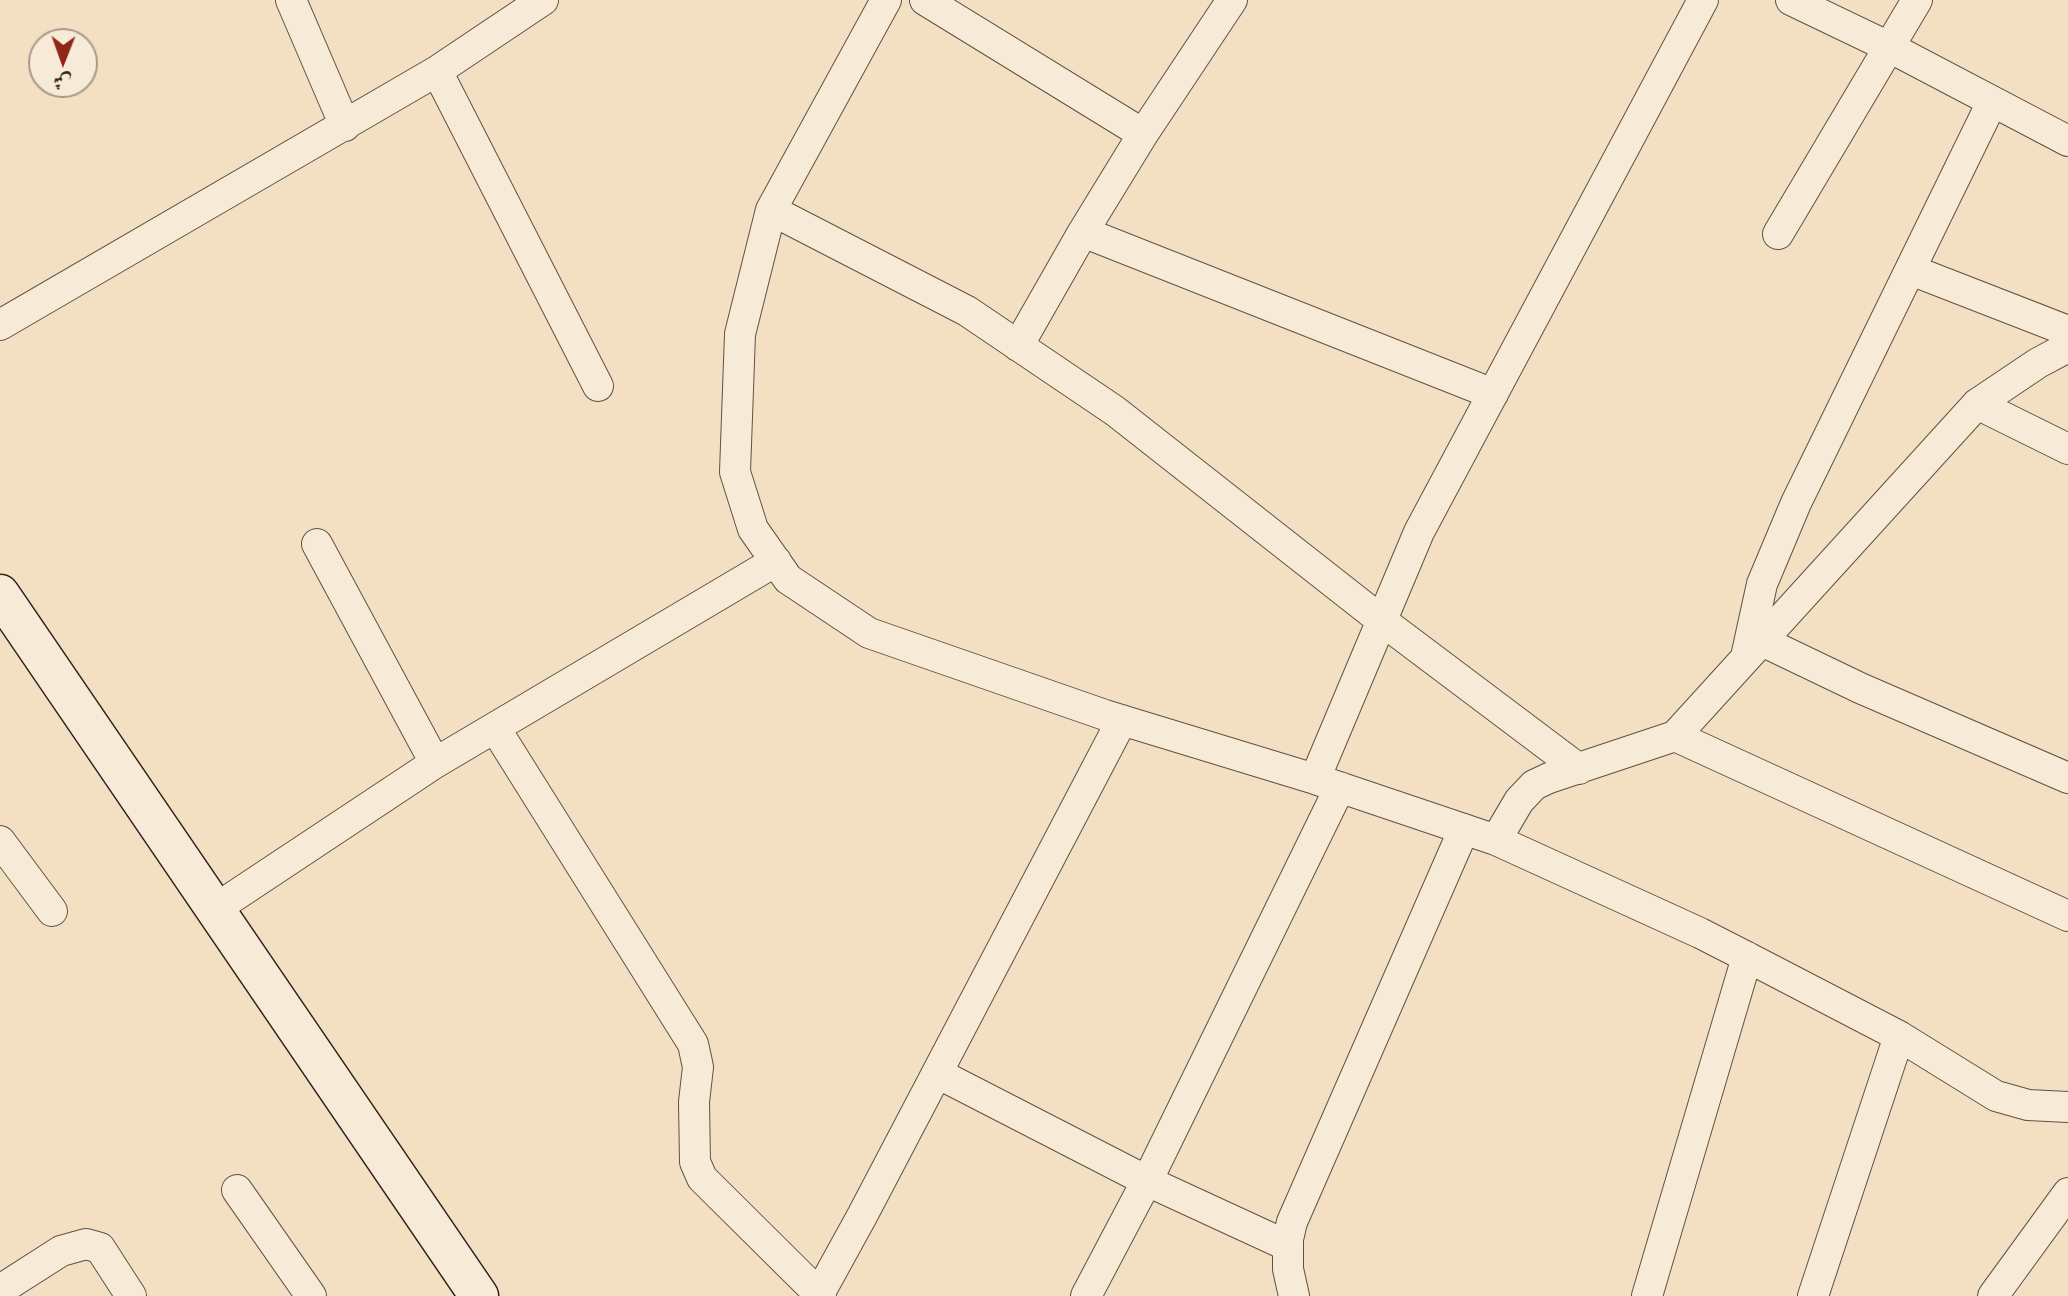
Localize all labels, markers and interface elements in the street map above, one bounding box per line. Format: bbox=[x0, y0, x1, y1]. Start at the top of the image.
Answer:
north arrow bbox=[28, 28, 98, 98]
text: ش bbox=[53, 70, 72, 94]

